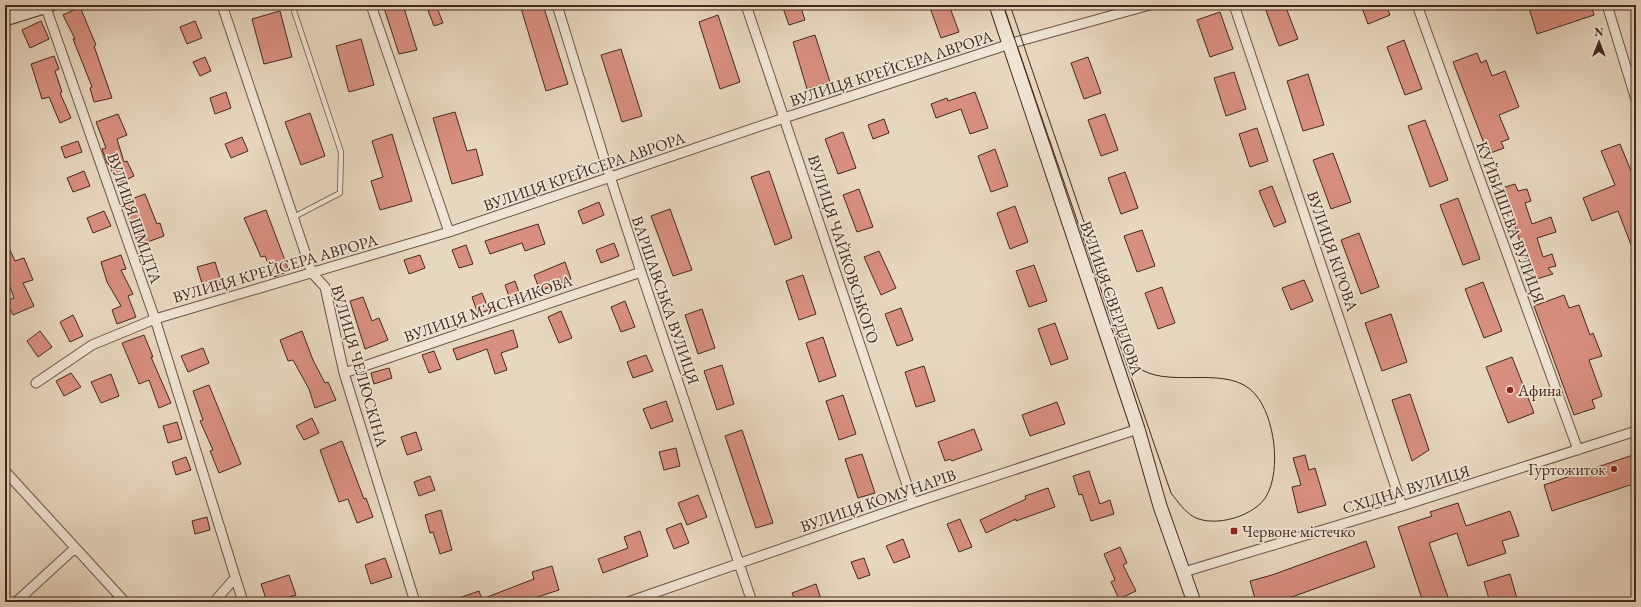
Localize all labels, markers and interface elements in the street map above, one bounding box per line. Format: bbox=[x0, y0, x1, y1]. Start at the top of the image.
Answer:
north arrow bbox=[1579, 22, 1619, 62]
street label: ВУЛИЦЯ КРЕЙСЕРА АВРОРА bbox=[787, 25, 996, 111]
text: N bbox=[1595, 25, 1604, 39]
street label: ВУЛИЦЯ КРЕЙСЕРА АВРОРА bbox=[480, 127, 689, 216]
street label: КУЙБИШЕВА ВУЛИЦЯ bbox=[1471, 138, 1550, 306]
street label: ВУЛИЦЯ ШМІДТА bbox=[102, 150, 167, 287]
street label: ВУЛИЦЯ ЧАЙКОВСЬКОГО bbox=[803, 152, 884, 346]
street label: ВУЛИЦЯ КІРОВА bbox=[1302, 188, 1363, 315]
street label: ВАРШАВСЬКА ВУЛИЦЯ bbox=[627, 213, 704, 387]
street label: ВУЛИЦЯ СВЕРДЛОВА bbox=[1075, 218, 1148, 379]
street label: ВУЛИЦЯ КРЕЙСЕРА АВРОРА bbox=[170, 229, 381, 308]
street label: ВУЛИЦЯ М'ЯСНИКОВА bbox=[401, 269, 576, 347]
street label: ВУЛИЦЯ ЧЕЛЮСКІНА bbox=[326, 283, 393, 451]
place label: Афина bbox=[1517, 380, 1562, 401]
marker: Афина bbox=[1505, 385, 1515, 395]
place label: Гуртожиток bbox=[1528, 459, 1606, 480]
street label: СХІДНА ВУЛИЦЯ bbox=[1340, 460, 1473, 519]
street label: ВУЛИЦЯ КОМУНАРІВ bbox=[798, 464, 959, 537]
marker: Гуртожиток bbox=[1609, 464, 1619, 474]
place label: Червоне містечко bbox=[1242, 521, 1356, 542]
marker: Червоне містечко bbox=[1229, 526, 1239, 536]

